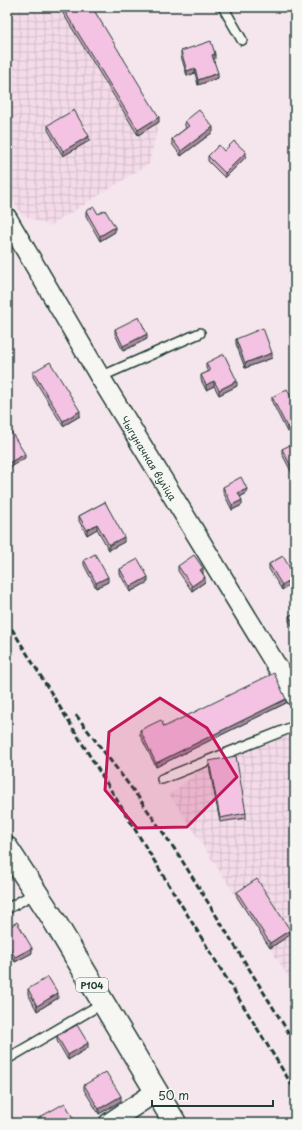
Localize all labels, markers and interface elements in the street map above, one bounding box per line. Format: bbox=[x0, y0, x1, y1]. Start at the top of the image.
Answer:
street label: Чыгуначная вуліца bbox=[118, 413, 182, 504]
road number: Р104 bbox=[76, 978, 108, 992]
scale bar bbox=[152, 1082, 273, 1108]
text: 50 m bbox=[158, 1086, 189, 1104]

